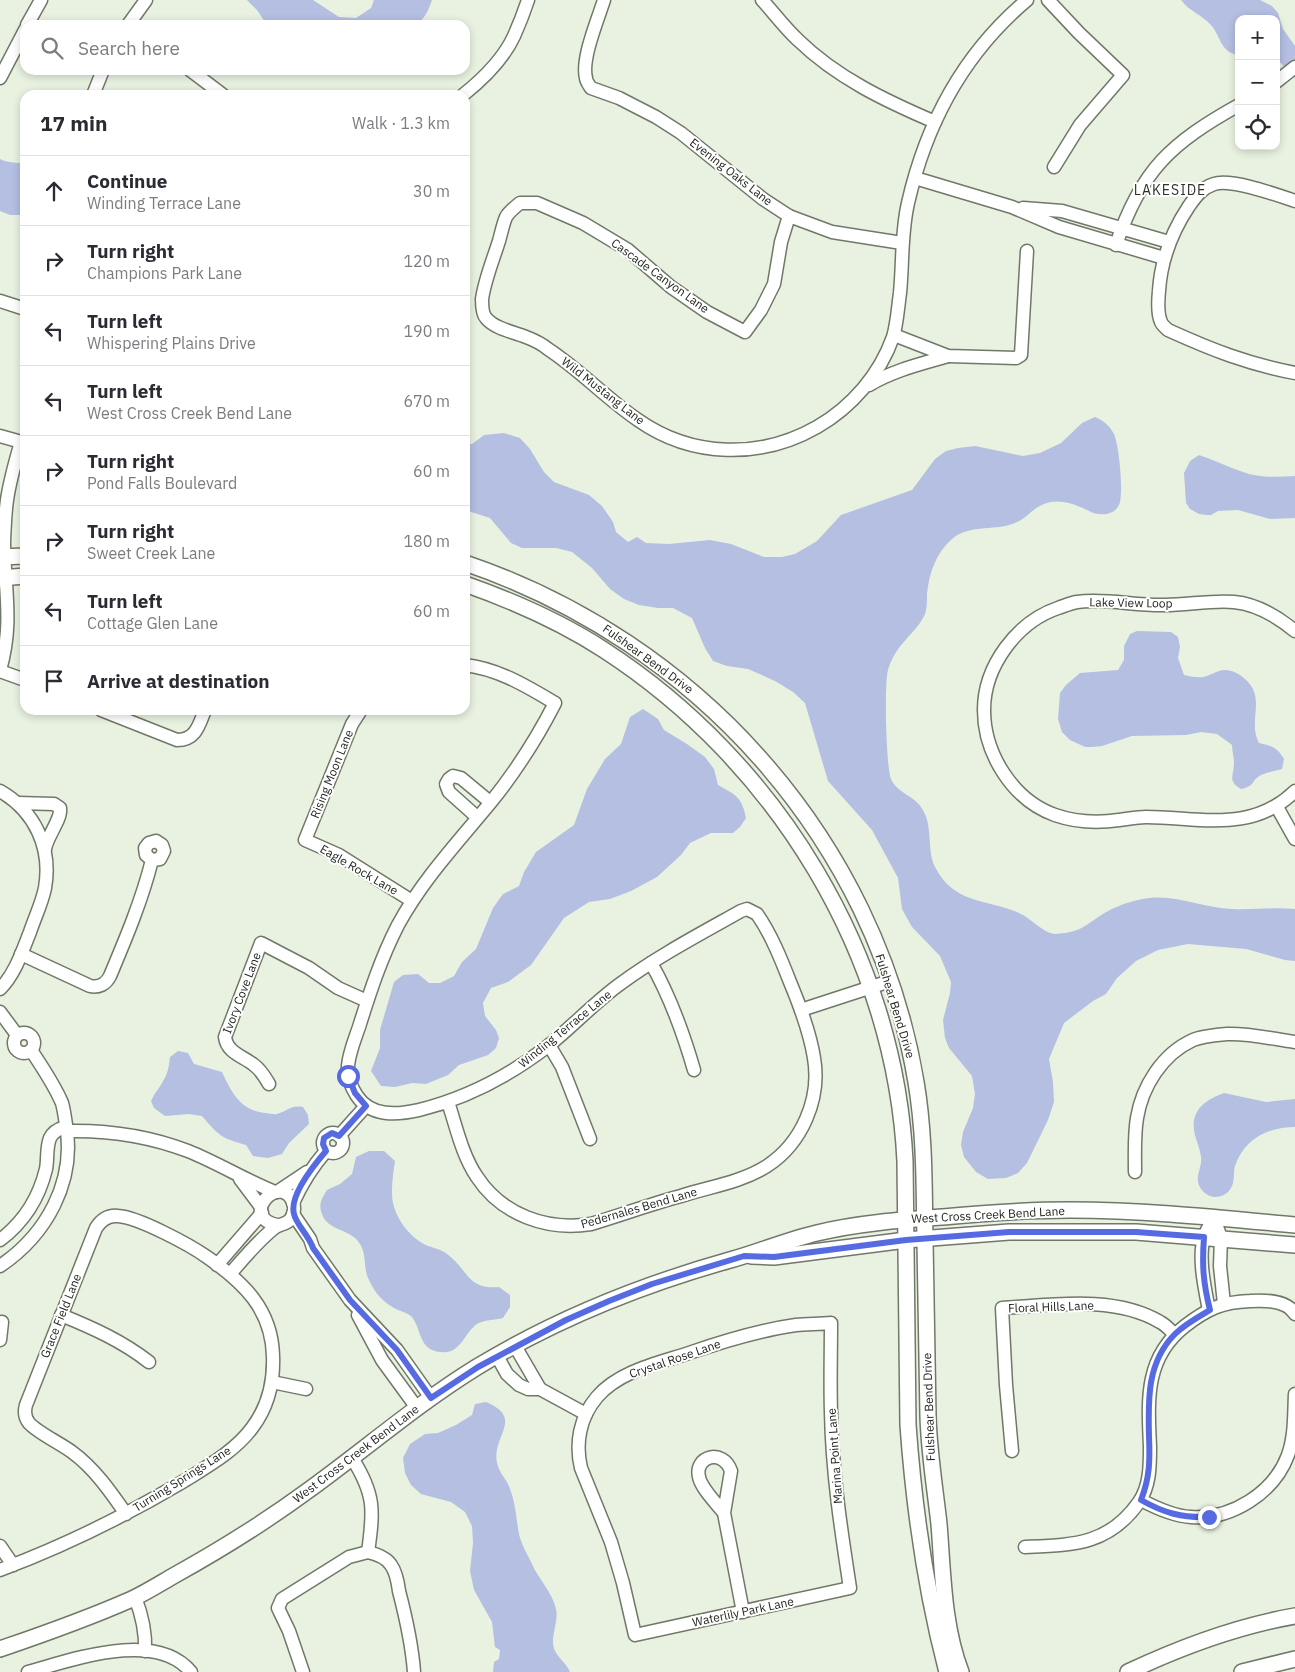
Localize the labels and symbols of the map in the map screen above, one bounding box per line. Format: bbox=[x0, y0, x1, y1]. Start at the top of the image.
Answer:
street label: Evening Oaks Lane bbox=[687, 135, 776, 209]
district label: LAKESIDE bbox=[1134, 181, 1206, 199]
street label: Cascade Canyon Lane bbox=[608, 235, 712, 316]
street label: Wild Mustang Lane bbox=[559, 353, 648, 428]
street label: Lake View Loop bbox=[1089, 594, 1173, 611]
street label: Fulshear Bend Drive bbox=[600, 621, 697, 697]
street label: Rising Moon Lane bbox=[307, 727, 356, 820]
street label: Eagle Rock Lane bbox=[318, 841, 401, 898]
street label: Ivory Cove Lane bbox=[219, 950, 264, 1036]
street label: Fulshear Bend Drive bbox=[872, 952, 919, 1060]
street label: Winding Terrace Lane bbox=[515, 986, 615, 1071]
route start bbox=[337, 1065, 360, 1088]
street label: Pedernales Bend Lane bbox=[579, 1184, 699, 1231]
street label: West Cross Creek Bend Lane bbox=[911, 1203, 1066, 1226]
street label: Grace Field Lane bbox=[37, 1271, 84, 1360]
street label: Floral Hills Lane bbox=[1008, 1297, 1095, 1315]
street label: Crystal Rose Lane bbox=[627, 1336, 723, 1381]
street label: Fulshear Bend Drive bbox=[919, 1352, 938, 1461]
street label: West Cross Creek Bend Lane bbox=[290, 1401, 422, 1506]
street label: Marina Point Lane bbox=[824, 1407, 845, 1504]
street label: Turning Springs Lane bbox=[130, 1442, 234, 1515]
route end bbox=[1198, 1506, 1221, 1529]
street label: Waterlily Park Lane bbox=[691, 1593, 795, 1630]

